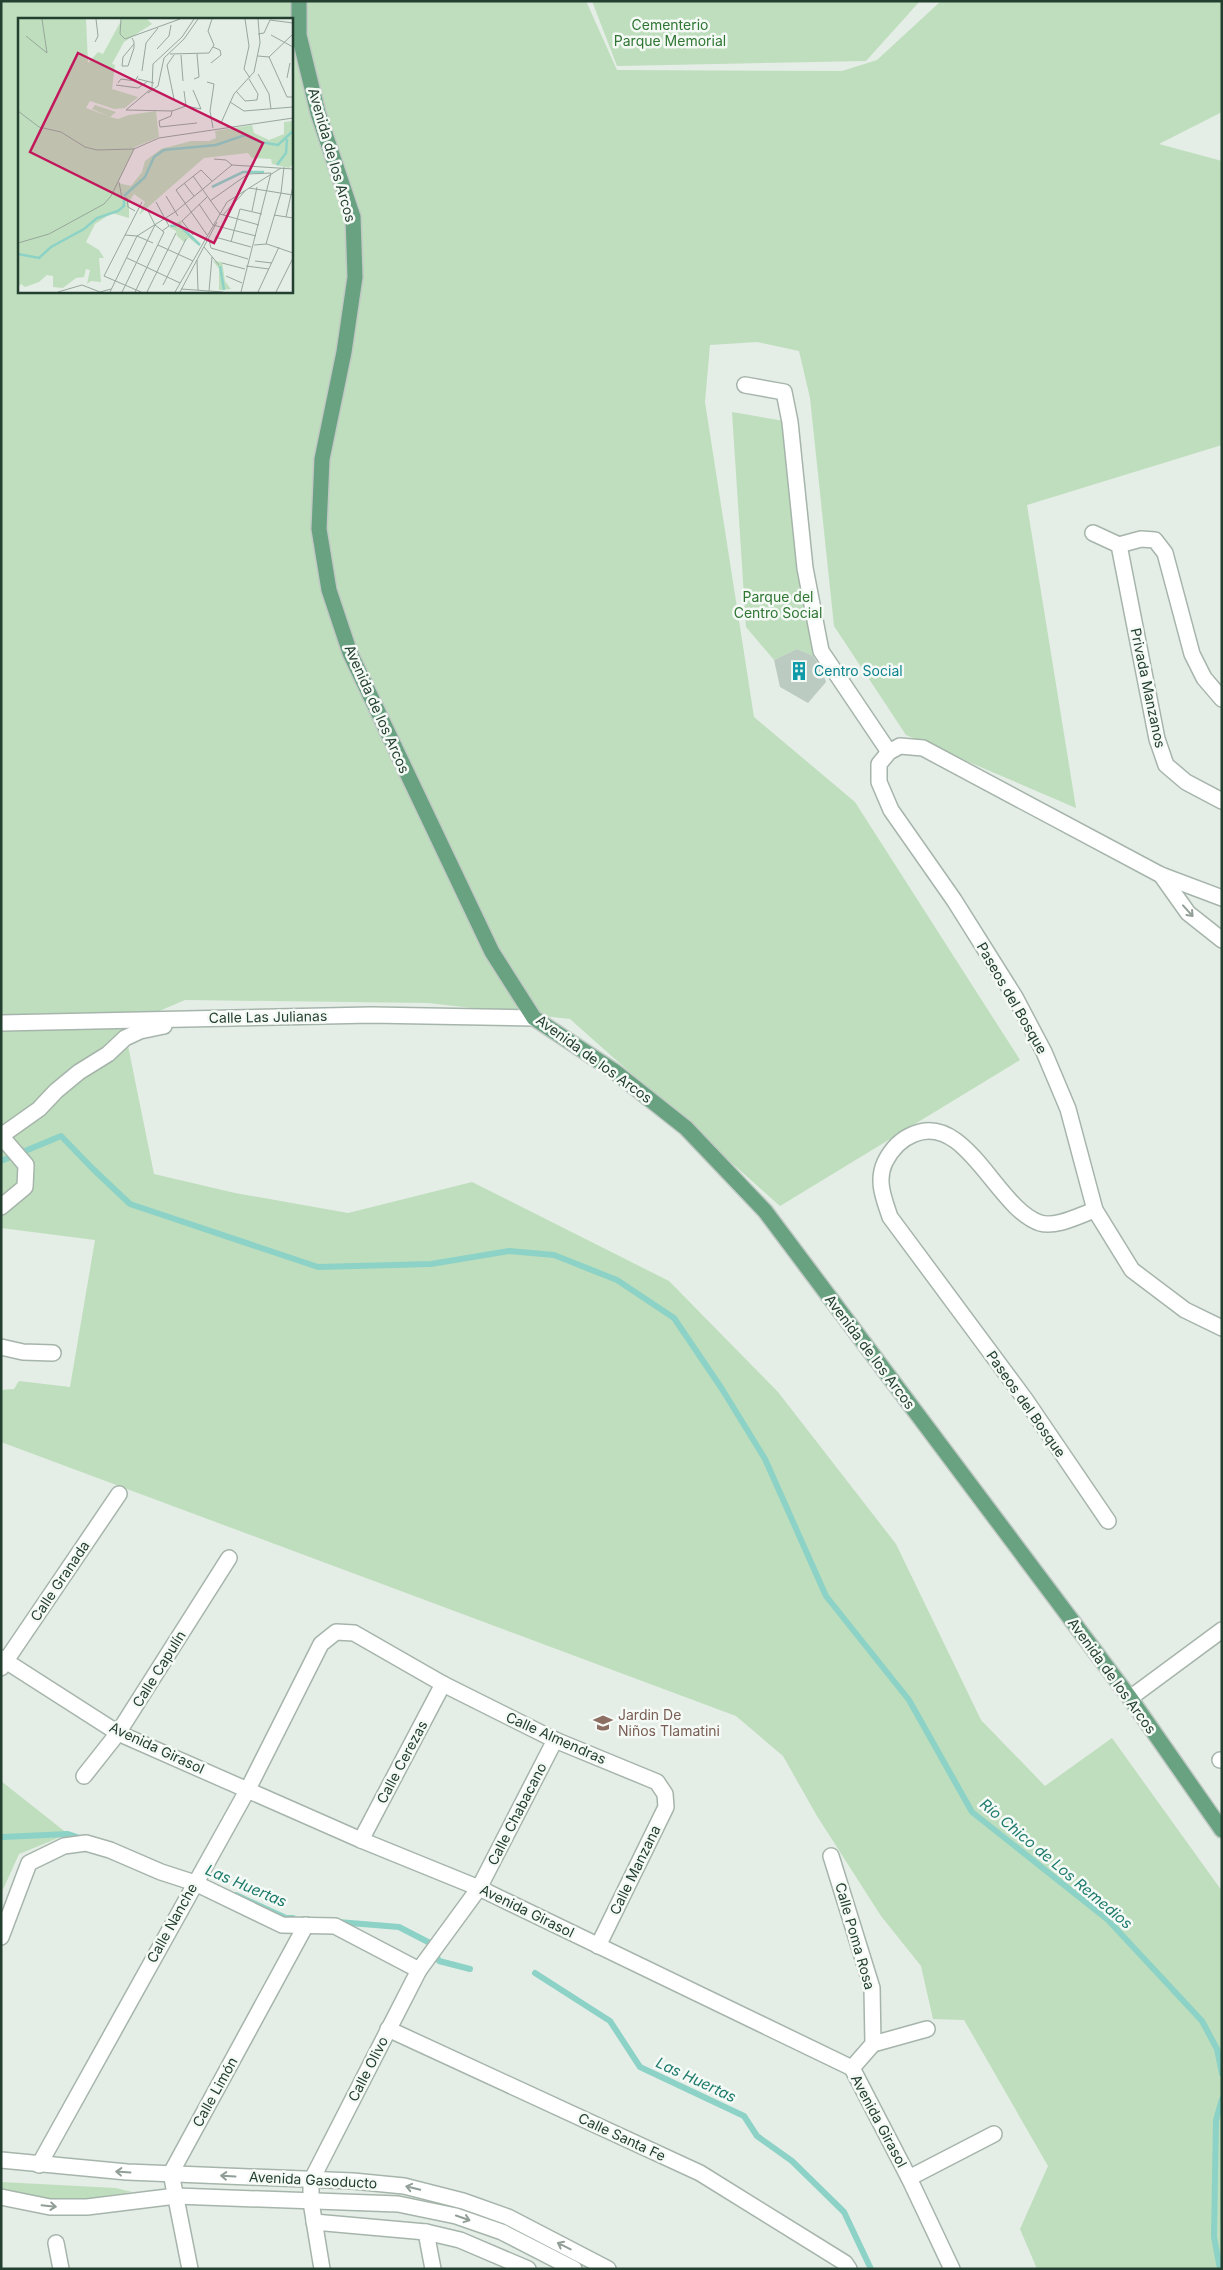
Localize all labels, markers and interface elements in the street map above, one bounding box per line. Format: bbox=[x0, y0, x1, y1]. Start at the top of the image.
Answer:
park label: Cementerio Parque Memorial bbox=[614, 16, 726, 49]
inset map bbox=[18, 18, 292, 292]
street label: Avenida de los Arcos bbox=[305, 86, 360, 224]
park label: Parque del Centro Social bbox=[734, 588, 822, 621]
street label: Privada Manzanos bbox=[1127, 626, 1170, 749]
street label: Avenida de los Arcos bbox=[341, 642, 413, 776]
building icon: Centro Social bbox=[788, 660, 810, 682]
place label: Centro Social bbox=[814, 662, 903, 679]
one-way arrow bbox=[1182, 904, 1194, 917]
street label: Paseos del Bosque bbox=[974, 939, 1051, 1057]
street label: Calle Las Julianas bbox=[209, 1007, 327, 1026]
street label: Avenida de los Arcos bbox=[533, 1011, 655, 1106]
street label: Avenida de los Arcos bbox=[822, 1291, 919, 1412]
street label: Paseos del Bosque bbox=[983, 1347, 1070, 1460]
street label: Calle Granada bbox=[27, 1537, 93, 1624]
street label: Avenida de los Arcos bbox=[1065, 1615, 1160, 1737]
street label: Calle Capulín bbox=[128, 1627, 189, 1710]
place label: Jardin De Niños Tlamatini bbox=[618, 1706, 720, 1739]
street label: Calle Almendras bbox=[504, 1708, 609, 1767]
school or university icon: Jardin De Niños Tlamatini bbox=[592, 1712, 614, 1734]
street label: Calle Cerezas bbox=[373, 1717, 431, 1806]
street label: Avenida Girasol bbox=[107, 1718, 207, 1777]
street label: Calle Chabacano bbox=[483, 1760, 550, 1868]
water label: Río Chico de Los Remedios bbox=[976, 1794, 1136, 1933]
street label: Calle Manzana bbox=[606, 1822, 664, 1917]
water label: Las Huertas bbox=[203, 1860, 290, 1911]
street label: Calle Nanche bbox=[143, 1880, 200, 1965]
street label: Avenida Girasol bbox=[477, 1880, 577, 1941]
street label: Calle Poma Rosa bbox=[832, 1880, 879, 1991]
street label: Calle Olivo bbox=[344, 2034, 391, 2104]
water label: Las Huertas bbox=[653, 2053, 739, 2106]
street label: Calle Limón bbox=[188, 2054, 241, 2130]
street label: Avenida Girasol bbox=[848, 2071, 911, 2170]
street label: Calle Santa Fe bbox=[576, 2109, 669, 2164]
one-way arrow bbox=[115, 2167, 131, 2176]
street label: Avenida Gasoducto bbox=[249, 2168, 378, 2191]
one-way arrow bbox=[220, 2172, 236, 2181]
one-way arrow bbox=[406, 2183, 422, 2192]
one-way arrow bbox=[41, 2201, 57, 2211]
one-way arrow bbox=[455, 2214, 471, 2223]
one-way arrow bbox=[557, 2241, 572, 2250]

